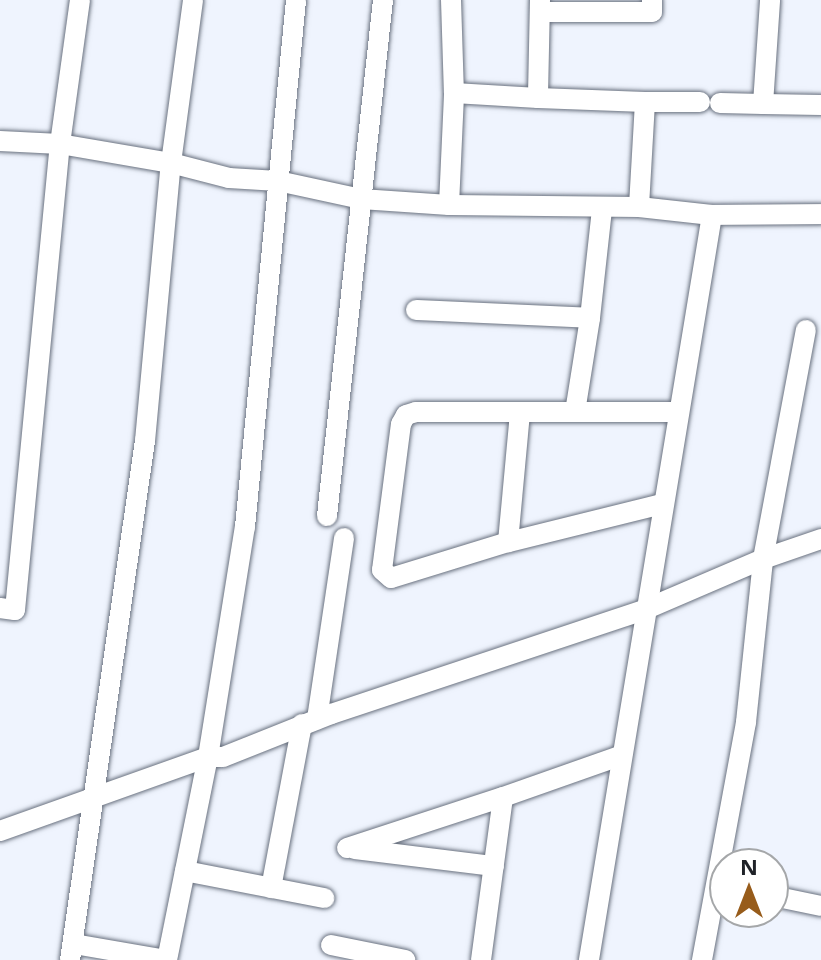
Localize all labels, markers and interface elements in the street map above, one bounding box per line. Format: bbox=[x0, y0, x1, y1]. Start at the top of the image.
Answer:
north arrow bbox=[709, 848, 789, 928]
text: N bbox=[740, 851, 758, 881]

